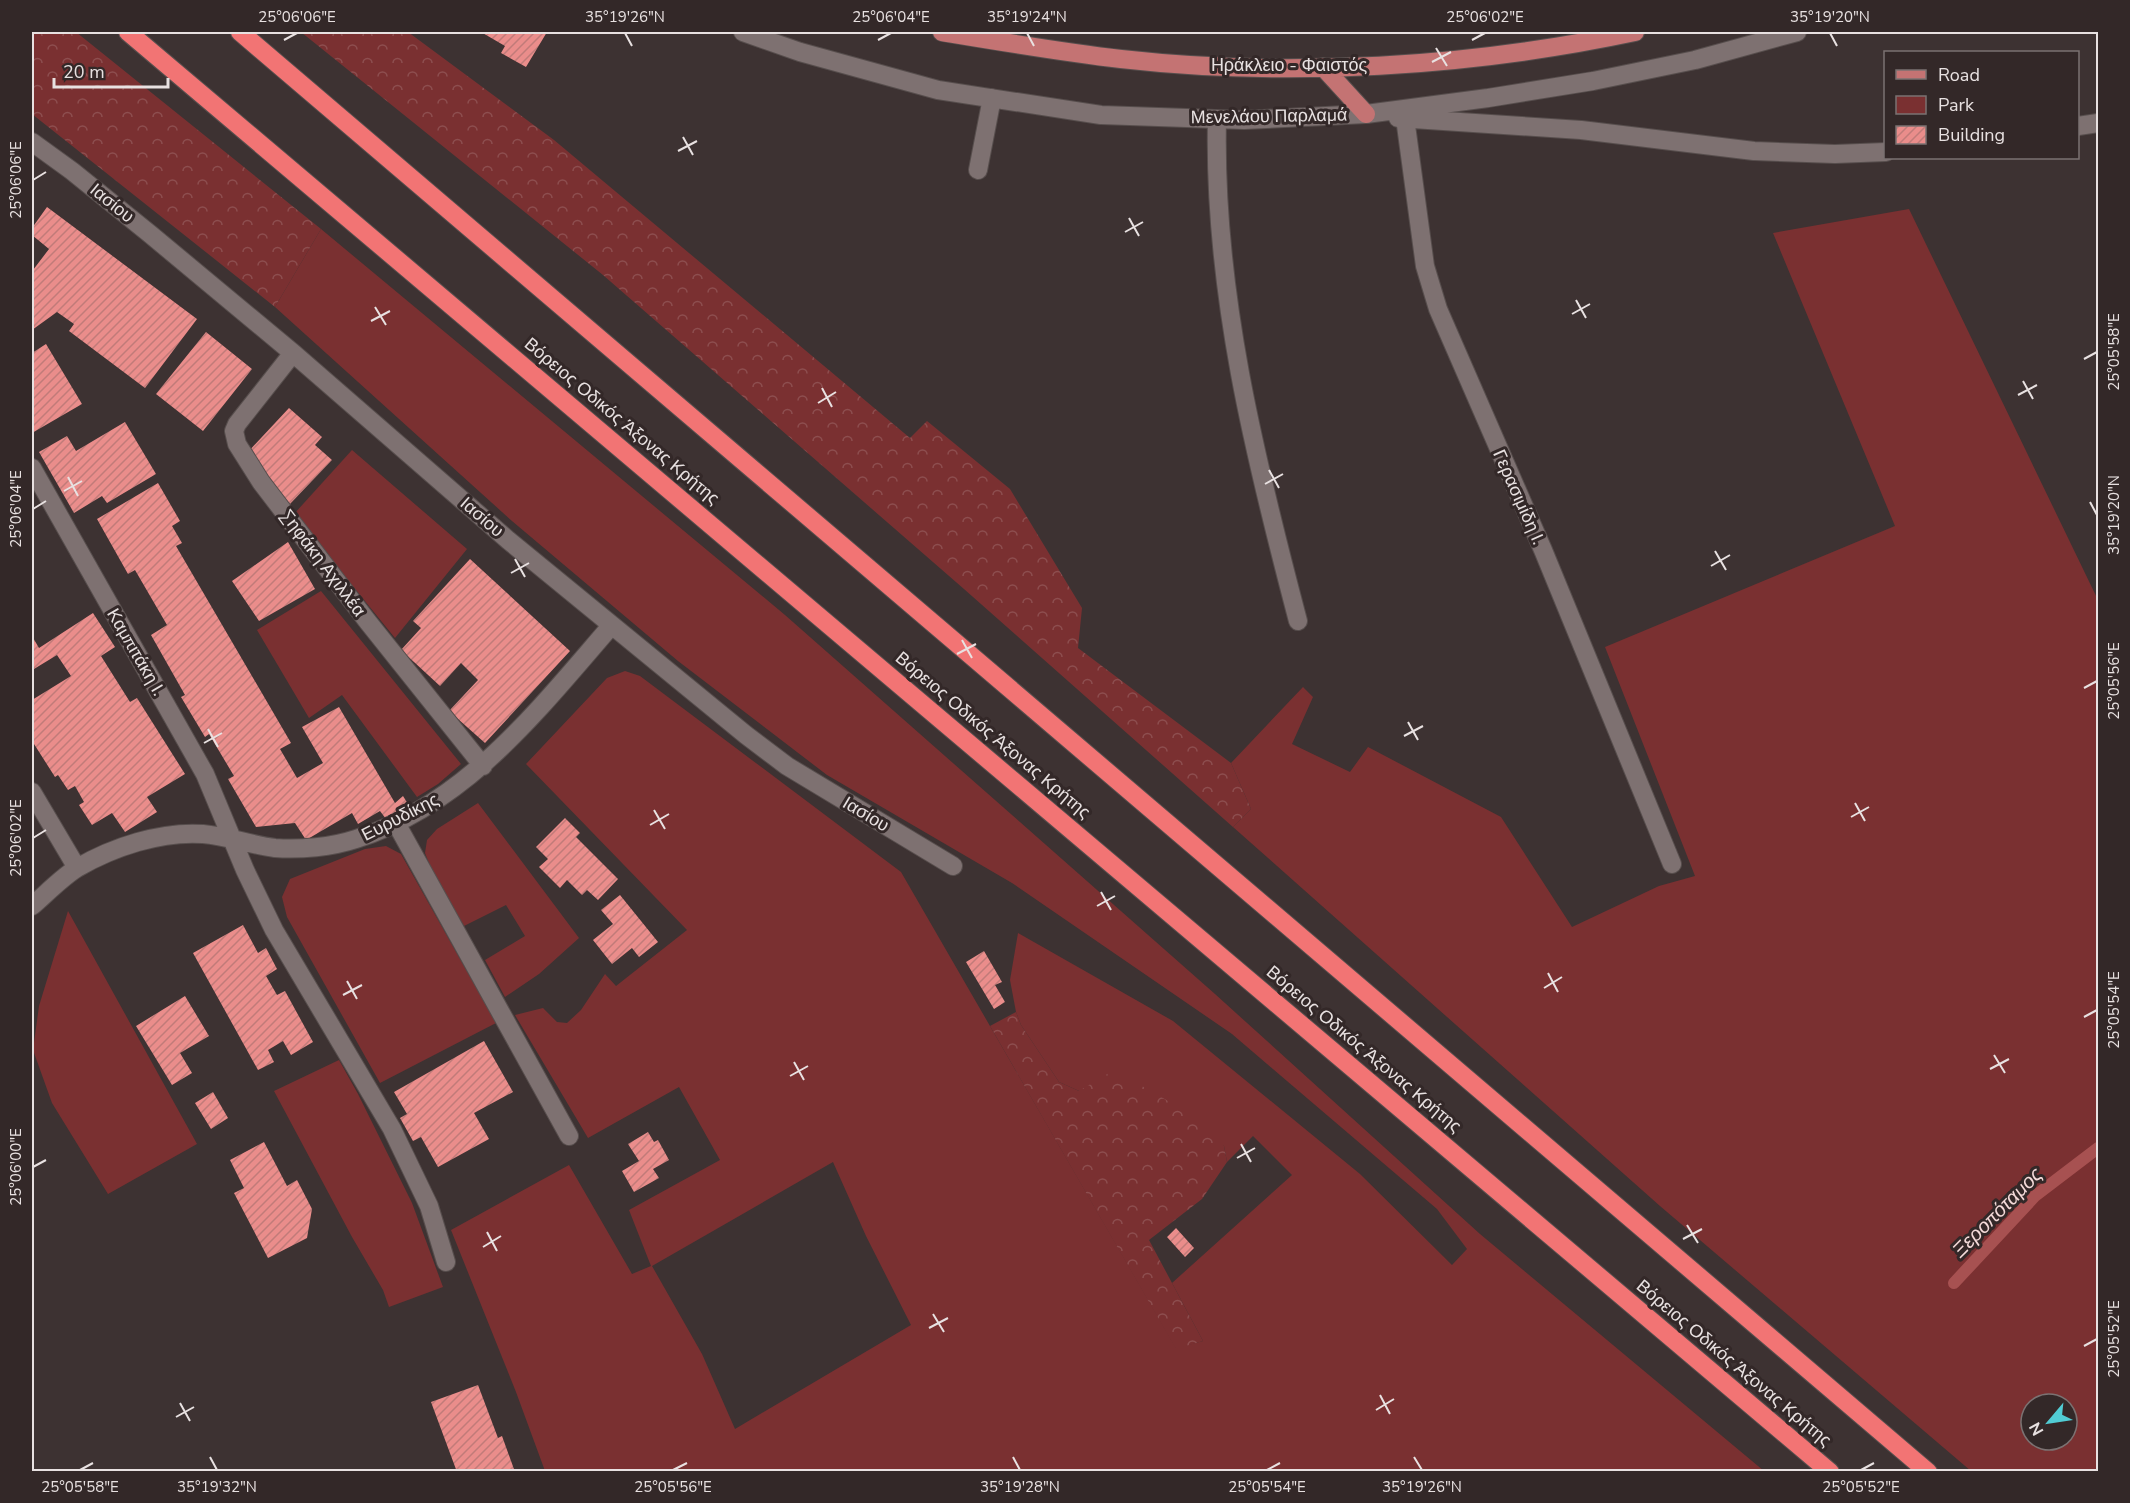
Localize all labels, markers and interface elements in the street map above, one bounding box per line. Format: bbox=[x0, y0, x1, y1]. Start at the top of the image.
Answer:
text: 25°06'06"E bbox=[258, 7, 336, 27]
text: 35°19'26"N bbox=[585, 7, 665, 27]
text: 25°06'04"E bbox=[852, 7, 930, 27]
text: 35°19'24"N bbox=[987, 7, 1067, 27]
text: 25°06'02"E bbox=[1446, 7, 1524, 27]
text: 35°19'20"N bbox=[1790, 7, 1870, 27]
scale bar bbox=[54, 51, 168, 89]
legend bbox=[1884, 51, 2079, 159]
street label: Ηράκλειο - Φαιστός bbox=[1211, 53, 1367, 77]
text: 20 m bbox=[63, 60, 105, 84]
text: Road bbox=[1938, 63, 1980, 87]
text: Park bbox=[1938, 93, 1975, 117]
street label: Μενελάου Παρλαμά bbox=[1190, 103, 1348, 129]
text: Building bbox=[1938, 123, 2005, 147]
text: 25°06'06"E bbox=[6, 141, 26, 219]
street label: Ιασίου bbox=[85, 178, 139, 228]
text: 25°05'58"E bbox=[2104, 313, 2124, 391]
street label: Βόρειος Οδικός Άξονας Κρήτης bbox=[519, 332, 725, 510]
street label: Γερασιμίδη Ι. bbox=[1487, 446, 1551, 548]
text: 25°06'04"E bbox=[6, 470, 26, 548]
text: 35°19'20"N bbox=[2104, 475, 2124, 555]
street label: Ιασίου bbox=[455, 491, 509, 543]
street label: Σηφάκη Αχιλλέα bbox=[275, 505, 371, 621]
street label: Καμπιτάκη Ι. bbox=[101, 604, 171, 700]
text: 25°05'56"E bbox=[2104, 642, 2124, 720]
street label: Βόρειος Οδικός Άξονας Κρήτης bbox=[890, 646, 1096, 824]
street label: Ευρυδίκης bbox=[357, 787, 443, 847]
street label: Ιασίου bbox=[838, 791, 894, 837]
text: 25°06'02"E bbox=[6, 799, 26, 877]
street label: Βόρειος Οδικός Άξονας Κρήτης bbox=[1261, 960, 1467, 1138]
text: 25°05'54"E bbox=[2104, 971, 2124, 1049]
text: 25°06'00"E bbox=[6, 1128, 26, 1206]
water label: Ξεροπόταμος bbox=[1946, 1161, 2049, 1264]
street label: Βόρειος Οδικός Άξονας Κρήτης bbox=[1631, 1274, 1837, 1452]
text: 25°05'52"E bbox=[2104, 1300, 2124, 1378]
north arrow bbox=[2019, 1392, 2079, 1452]
text: N bbox=[2024, 1418, 2049, 1439]
text: 25°05'58"E bbox=[41, 1477, 119, 1497]
text: 35°19'32"N bbox=[177, 1477, 257, 1497]
text: 25°05'56"E bbox=[634, 1477, 712, 1497]
text: 35°19'28"N bbox=[980, 1477, 1060, 1497]
text: 25°05'54"E bbox=[1228, 1477, 1306, 1497]
text: 35°19'26"N bbox=[1382, 1477, 1462, 1497]
text: 25°05'52"E bbox=[1822, 1477, 1900, 1497]

